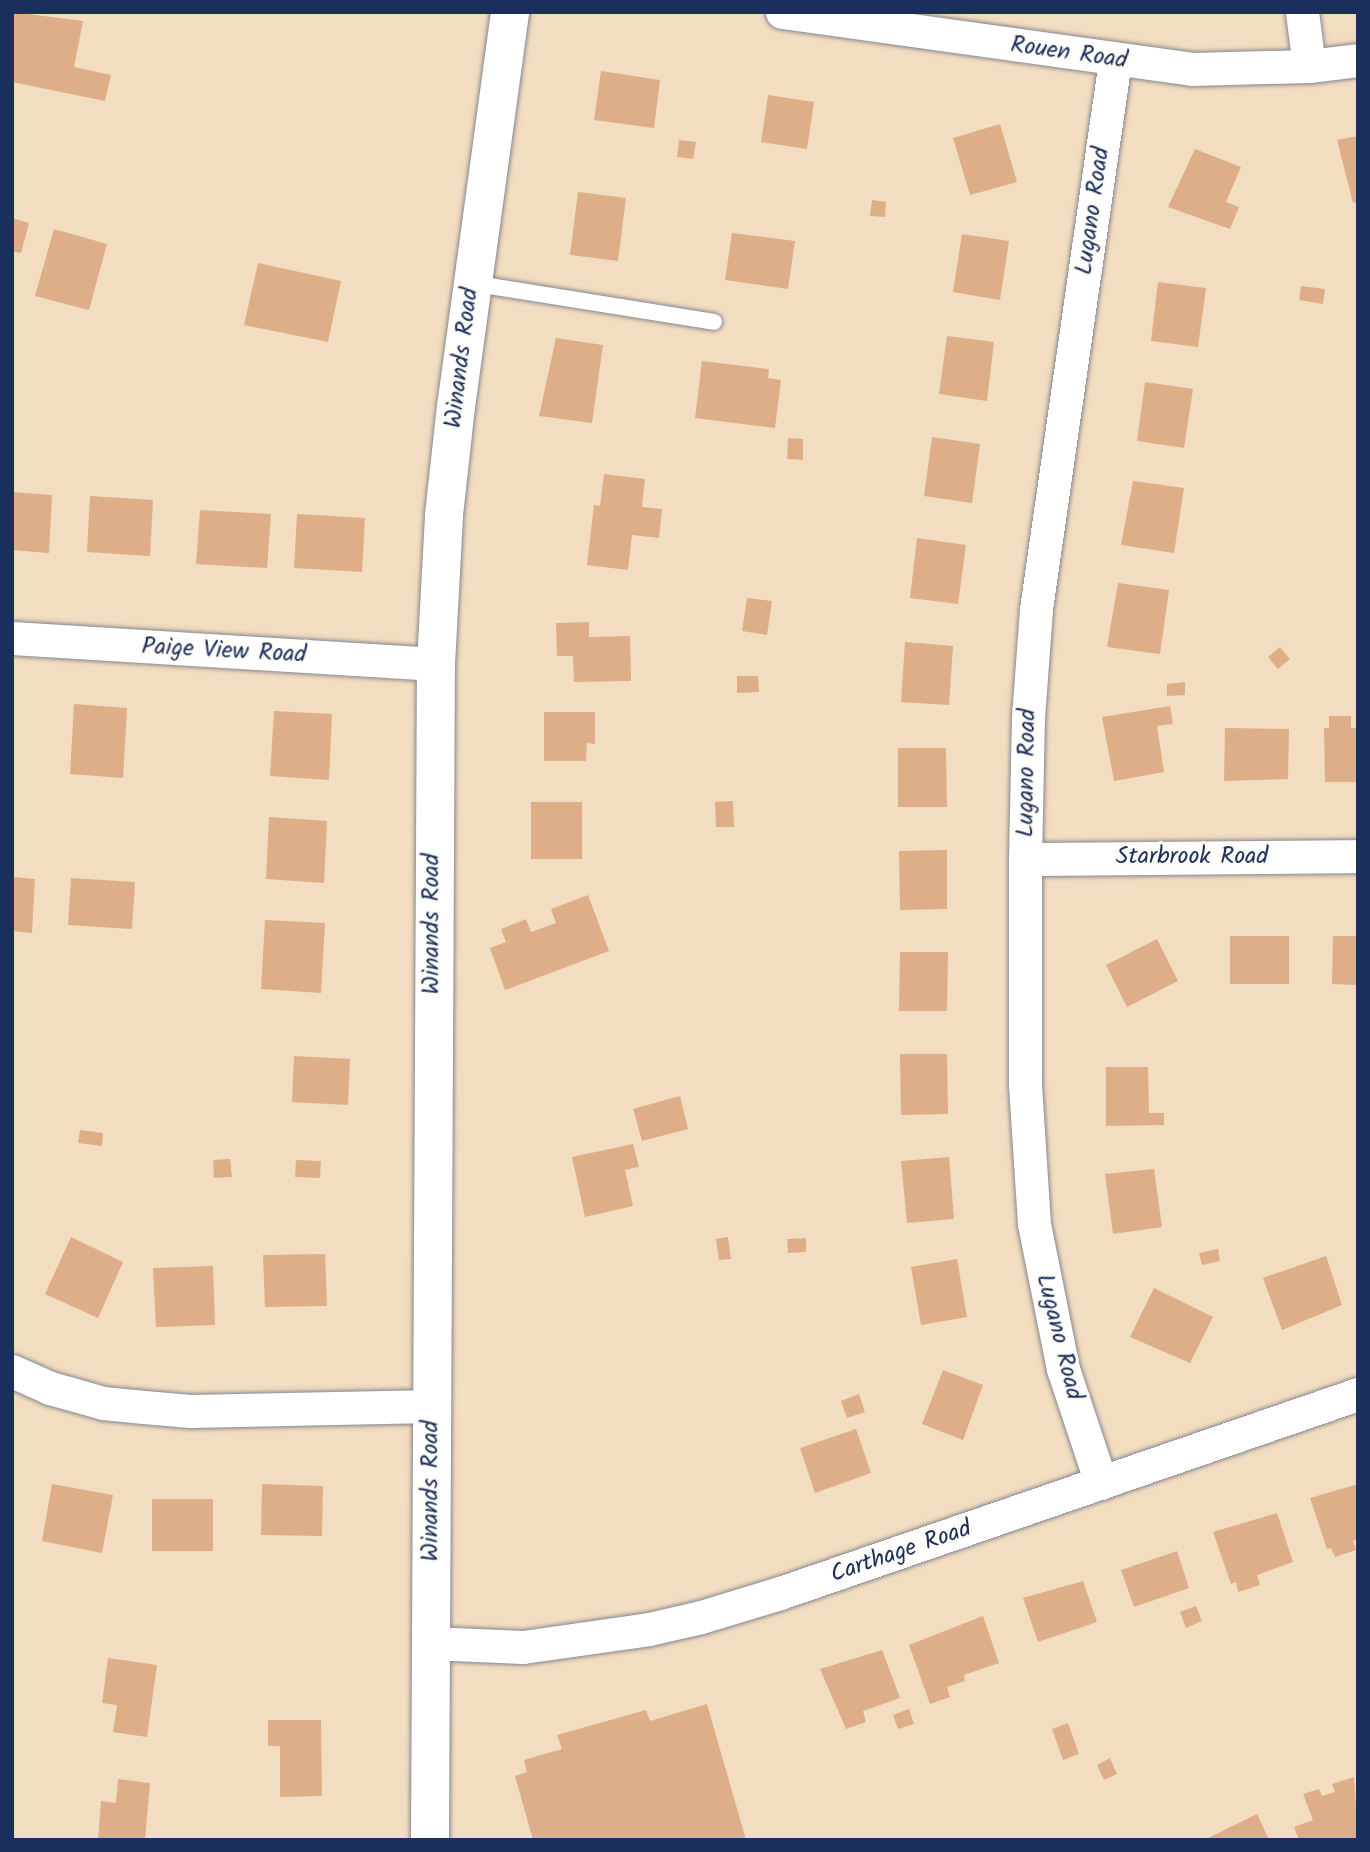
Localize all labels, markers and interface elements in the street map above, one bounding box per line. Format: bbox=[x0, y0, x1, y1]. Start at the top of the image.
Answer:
street label: Rouen Road bbox=[1009, 31, 1129, 75]
street label: Lugano Road bbox=[1070, 145, 1116, 277]
street label: Winands Road bbox=[439, 286, 485, 430]
street label: Paige View Road bbox=[141, 632, 307, 670]
street label: Lugano Road bbox=[1011, 708, 1043, 838]
street label: Starbrook Road bbox=[1116, 843, 1268, 871]
street label: Winands Road bbox=[418, 853, 446, 995]
street label: Lugano Road bbox=[1029, 1271, 1089, 1403]
street label: Winands Road bbox=[417, 1420, 445, 1562]
street label: Carthage Road bbox=[827, 1514, 975, 1590]

